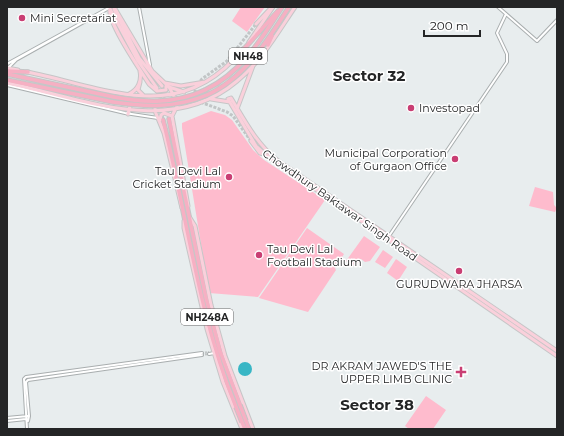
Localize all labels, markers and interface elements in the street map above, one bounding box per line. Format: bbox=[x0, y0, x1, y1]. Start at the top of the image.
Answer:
place label: Mini Secretariat bbox=[30, 11, 117, 25]
scale bar bbox=[424, 12, 480, 38]
marker: Mini Secretariat bbox=[17, 13, 27, 23]
text: 200 m bbox=[430, 18, 469, 33]
road number: NH48 bbox=[229, 48, 267, 64]
district label: Sector 32 bbox=[333, 66, 405, 85]
place label: Investopad bbox=[419, 101, 480, 115]
marker: Investopad bbox=[406, 103, 416, 113]
street label: Chowdhury Baktawar Singh Road bbox=[260, 146, 420, 264]
place label: Municipal Corporation of Gurgaon Office bbox=[325, 146, 447, 173]
marker: Municipal Corporation of Gurgaon Office bbox=[450, 154, 460, 164]
place label: Tau Devi Lal Cricket Stadium bbox=[132, 164, 221, 191]
marker: Tau Devi Lal Cricket Stadium bbox=[224, 172, 234, 182]
place label: Tau Devi Lal Football Stadium bbox=[267, 242, 362, 269]
marker: Tau Devi Lal Football Stadium bbox=[254, 250, 264, 260]
marker: GURUDWARA JHARSA bbox=[454, 266, 464, 276]
place label: GURUDWARA JHARSA bbox=[396, 277, 522, 291]
road number: NH248A bbox=[181, 309, 233, 325]
place label: DR AKRAM JAWED'S THE UPPER LIMB CLINIC bbox=[312, 359, 452, 386]
marker: DR AKRAM JAWED'S THE UPPER LIMB CLINIC bbox=[455, 366, 467, 378]
district label: Sector 38 bbox=[340, 395, 414, 414]

